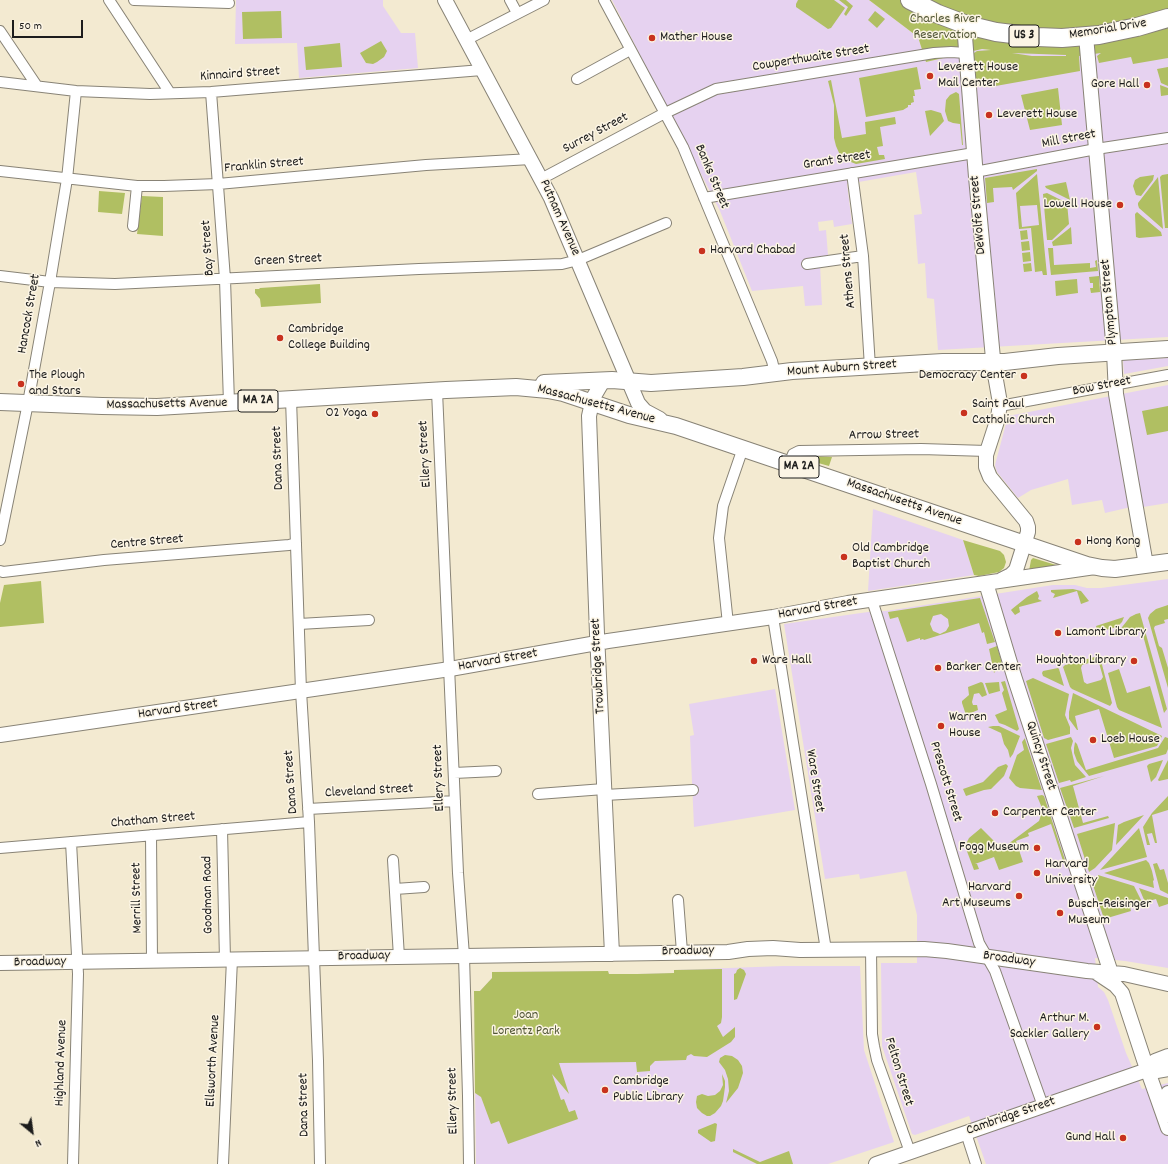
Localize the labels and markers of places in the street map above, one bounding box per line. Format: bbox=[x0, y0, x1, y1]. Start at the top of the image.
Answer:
place label: Mather House bbox=[660, 30, 732, 46]
marker: Mather House bbox=[647, 33, 657, 43]
place label: Leverett House Mail Center bbox=[938, 60, 1018, 92]
marker: Leverett House Mail Center bbox=[925, 71, 935, 81]
place label: Gore Hall bbox=[1091, 77, 1139, 93]
marker: Gore Hall bbox=[1142, 80, 1152, 90]
place label: Leverett House bbox=[997, 107, 1077, 123]
marker: Leverett House bbox=[984, 110, 994, 120]
place label: Lowell House bbox=[1044, 197, 1112, 213]
marker: Lowell House bbox=[1115, 200, 1125, 210]
place label: Harvard Chabad bbox=[710, 243, 795, 259]
marker: Harvard Chabad bbox=[697, 246, 707, 256]
place label: Cambridge College Building bbox=[288, 322, 370, 354]
marker: Cambridge College Building bbox=[275, 333, 285, 343]
place label: The Plough and Stars bbox=[29, 368, 85, 400]
place label: Democracy Center bbox=[919, 368, 1016, 384]
marker: Democracy Center bbox=[1019, 371, 1029, 381]
marker: The Plough and Stars bbox=[16, 379, 26, 389]
place label: Saint Paul Catholic Church bbox=[972, 397, 1055, 430]
place label: O2 Yoga bbox=[326, 406, 367, 422]
marker: Saint Paul Catholic Church bbox=[959, 408, 969, 418]
marker: O2 Yoga bbox=[370, 409, 380, 419]
place label: Hong Kong bbox=[1086, 534, 1141, 550]
marker: Hong Kong bbox=[1073, 537, 1083, 547]
place label: Old Cambridge Baptist Church bbox=[852, 541, 930, 574]
marker: Old Cambridge Baptist Church bbox=[839, 552, 849, 562]
place label: Lamont Library bbox=[1066, 625, 1146, 641]
marker: Lamont Library bbox=[1053, 628, 1063, 638]
place label: Ware Hall bbox=[762, 653, 812, 669]
place label: Houghton Library bbox=[1036, 653, 1126, 669]
marker: Ware Hall bbox=[749, 656, 759, 666]
marker: Houghton Library bbox=[1129, 656, 1139, 666]
place label: Barker Center bbox=[946, 660, 1021, 676]
marker: Barker Center bbox=[933, 663, 943, 673]
place label: Warren House bbox=[949, 710, 987, 742]
marker: Warren House bbox=[936, 721, 946, 731]
place label: Loeb House bbox=[1101, 732, 1160, 748]
marker: Loeb House bbox=[1088, 735, 1098, 745]
place label: Carpenter Center bbox=[1003, 805, 1097, 821]
marker: Carpenter Center bbox=[990, 808, 1000, 818]
place label: Fogg Museum bbox=[959, 840, 1029, 856]
marker: Fogg Museum bbox=[1032, 843, 1042, 853]
place label: Harvard University bbox=[1045, 857, 1097, 890]
marker: Harvard University bbox=[1032, 868, 1042, 878]
place label: Harvard Art Museums bbox=[942, 880, 1011, 912]
marker: Harvard Art Museums bbox=[1014, 891, 1024, 901]
place label: Busch-Reisinger Museum bbox=[1068, 897, 1151, 930]
marker: Busch-Reisinger Museum bbox=[1055, 908, 1065, 918]
place label: Arthur M. Sackler Gallery bbox=[1010, 1011, 1089, 1044]
marker: Arthur M. Sackler Gallery bbox=[1092, 1022, 1102, 1032]
place label: Cambridge Public Library bbox=[613, 1074, 683, 1106]
marker: Cambridge Public Library bbox=[600, 1085, 610, 1095]
place label: Gund Hall bbox=[1065, 1130, 1115, 1146]
marker: Gund Hall bbox=[1118, 1133, 1128, 1143]

